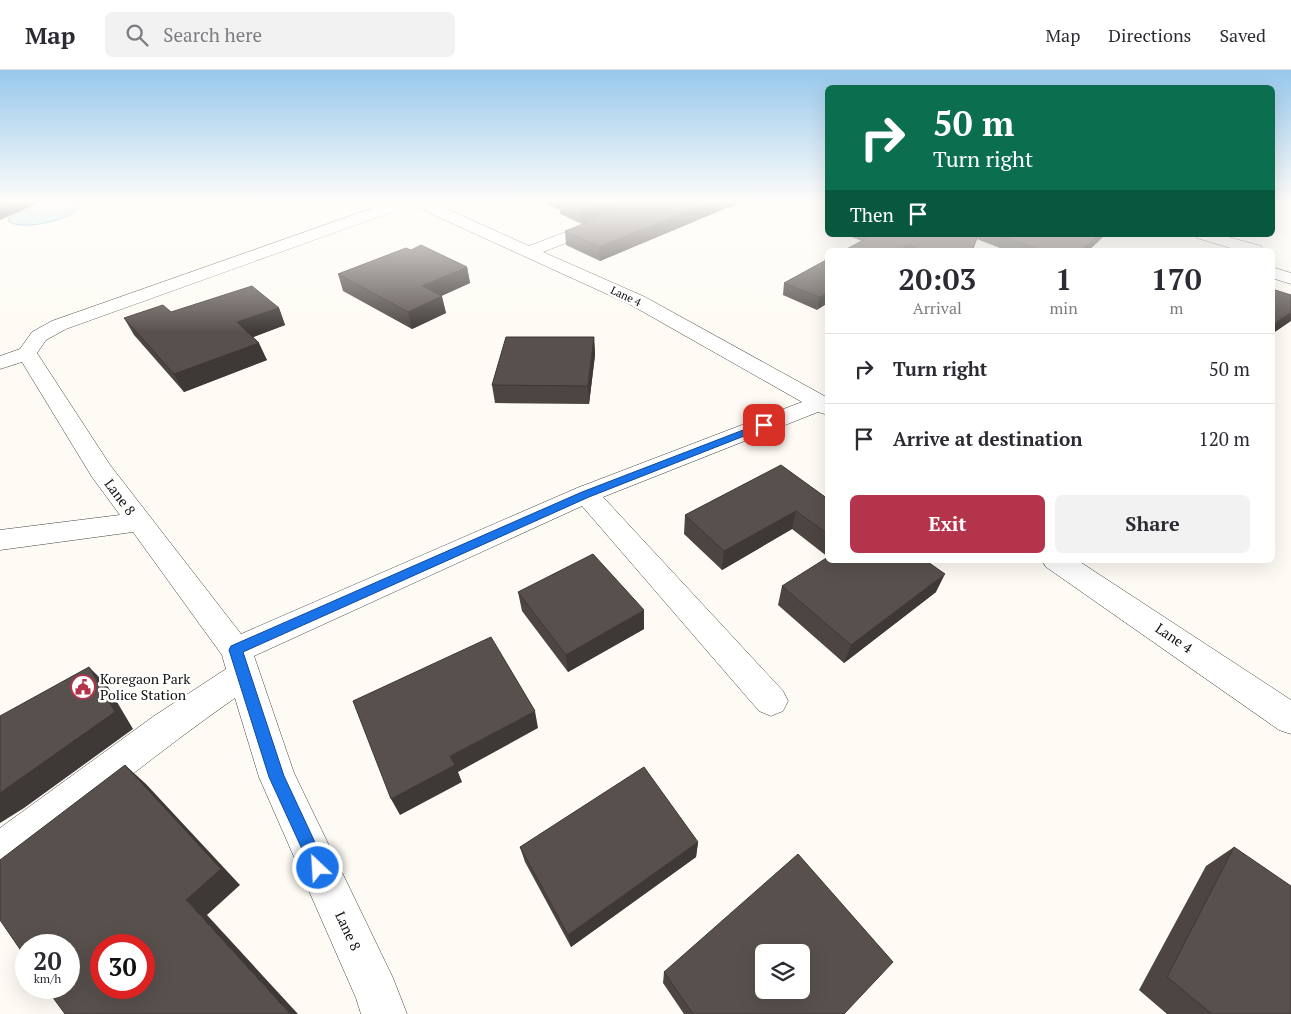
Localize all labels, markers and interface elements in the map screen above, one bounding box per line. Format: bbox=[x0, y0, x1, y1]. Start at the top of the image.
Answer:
search box bbox=[105, 12, 455, 57]
text: Map bbox=[25, 19, 75, 51]
icon: search bbox=[123, 21, 151, 49]
text: Search here bbox=[163, 22, 262, 47]
text: Map bbox=[1045, 23, 1080, 47]
text: Directions bbox=[1108, 23, 1191, 47]
text: Saved bbox=[1219, 23, 1266, 47]
text: 50 m bbox=[933, 100, 1014, 146]
icon: right bbox=[850, 105, 915, 170]
text: Turn right bbox=[933, 144, 1033, 173]
icon: arrive bbox=[904, 200, 932, 228]
text: Then bbox=[850, 202, 894, 227]
text: 20:03 bbox=[898, 259, 976, 299]
text: 1 bbox=[1055, 259, 1072, 299]
text: 170 bbox=[1151, 259, 1202, 299]
street label: Lane 4 bbox=[608, 283, 644, 309]
text: Arrival bbox=[913, 297, 962, 319]
text: min bbox=[1050, 297, 1078, 319]
text: m bbox=[1169, 297, 1183, 319]
icon: right bbox=[850, 355, 878, 383]
text: Turn right bbox=[893, 356, 987, 381]
text: 50 m bbox=[1209, 356, 1250, 381]
pin bbox=[743, 404, 785, 446]
icon: arrive bbox=[750, 411, 778, 439]
icon: arrive bbox=[850, 425, 878, 453]
text: Arrive at destination bbox=[893, 426, 1082, 451]
text: 120 m bbox=[1199, 426, 1250, 451]
street label: Lane 8 bbox=[100, 475, 140, 519]
button: Exit bbox=[850, 495, 1045, 553]
button: Share bbox=[1055, 495, 1250, 553]
street label: Lane 4 bbox=[1152, 618, 1197, 657]
place label: Koregaon Park Police Station bbox=[100, 669, 191, 704]
public building icon: Koregaon Park Police Station bbox=[70, 674, 96, 700]
position arrow bbox=[291, 841, 343, 893]
street label: Lane 8 bbox=[331, 908, 366, 953]
speed limit sign: 30 bbox=[90, 934, 155, 999]
text: 20 bbox=[33, 944, 62, 977]
map controls bbox=[755, 944, 810, 999]
button: layers bbox=[755, 944, 810, 999]
text: km/h bbox=[34, 971, 61, 986]

